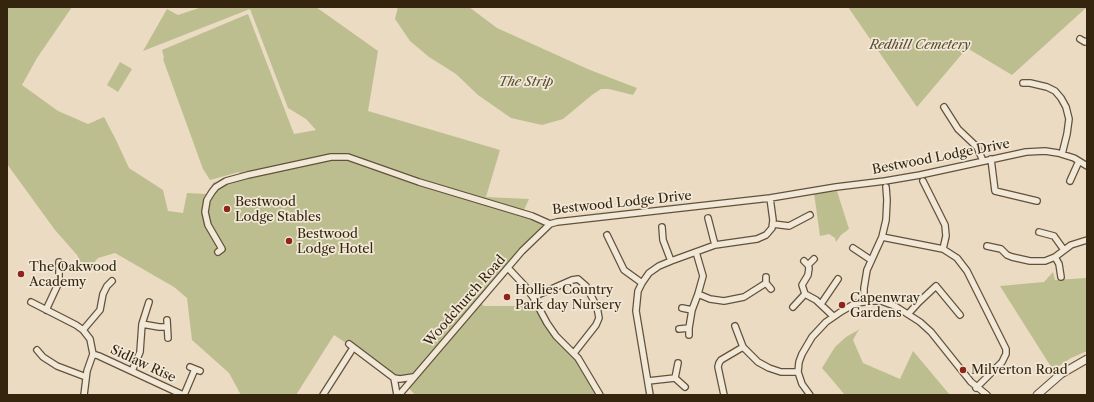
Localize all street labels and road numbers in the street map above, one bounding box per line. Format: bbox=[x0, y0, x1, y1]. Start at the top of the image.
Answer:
street label: Bestwood Lodge Drive bbox=[871, 136, 1011, 178]
street label: Bestwood Lodge Drive bbox=[552, 188, 692, 218]
street label: Woodchurch Road bbox=[421, 252, 509, 350]
street label: Sidlaw Rise bbox=[108, 342, 178, 386]

